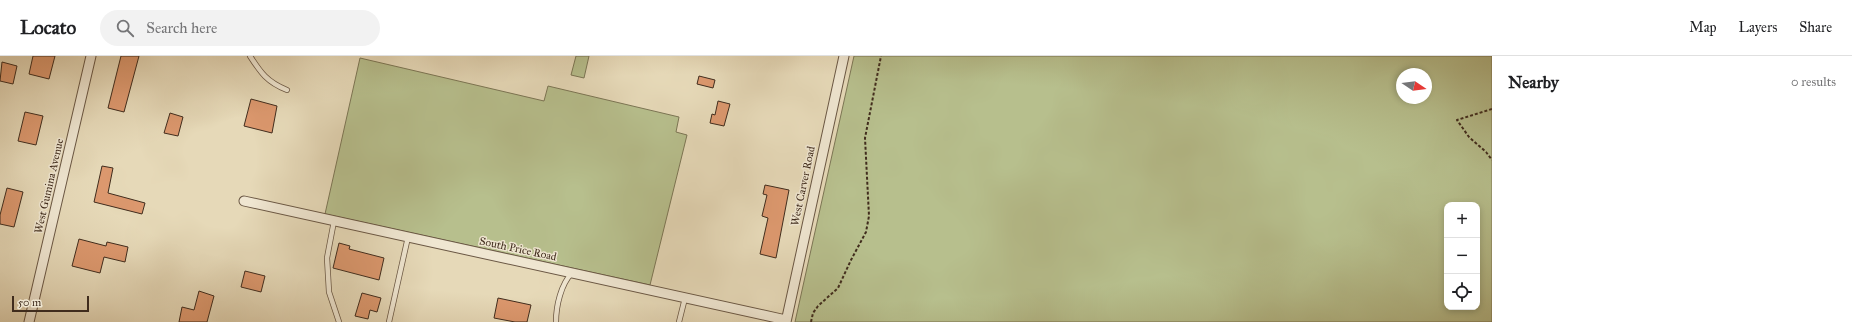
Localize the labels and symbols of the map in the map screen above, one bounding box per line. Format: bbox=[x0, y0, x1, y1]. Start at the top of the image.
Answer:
north arrow bbox=[1396, 68, 1432, 104]
street label: West Gumina Avenue bbox=[32, 137, 66, 235]
street label: West Carver Road bbox=[788, 145, 818, 227]
street label: South Price Road bbox=[478, 234, 558, 264]
scale bar bbox=[12, 294, 89, 313]

